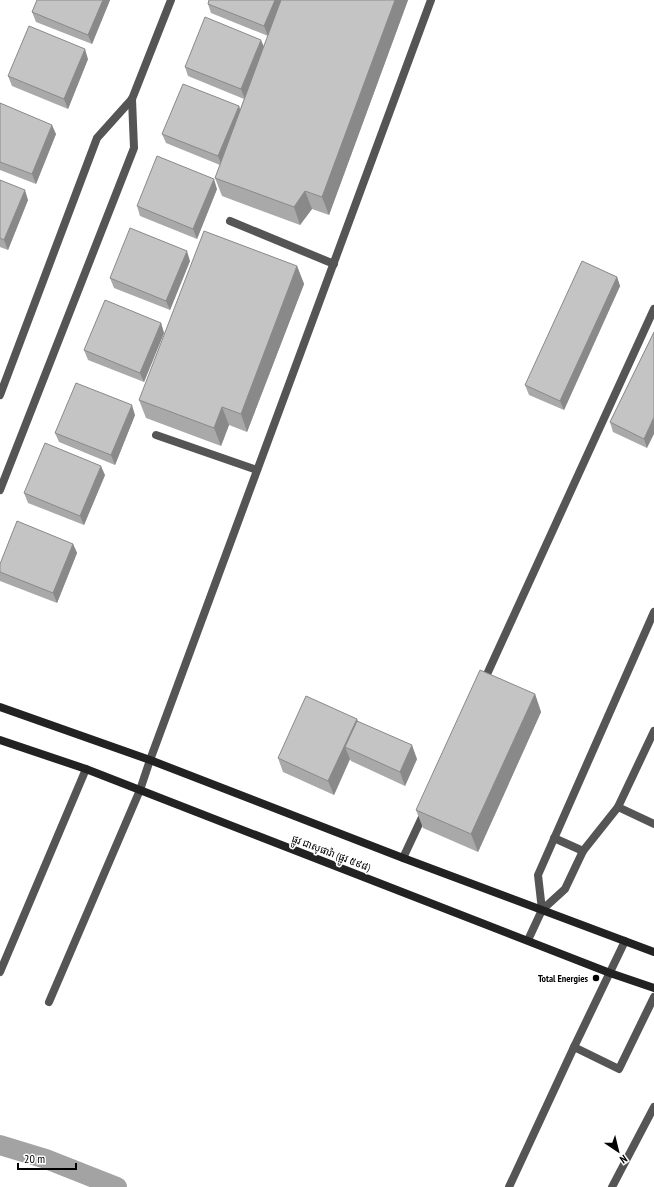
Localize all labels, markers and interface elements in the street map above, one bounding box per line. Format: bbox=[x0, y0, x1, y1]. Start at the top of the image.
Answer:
street label: ផ្លូវ ជាសុផារ៉ា (ផ្លូវ ៥៩៨) bbox=[289, 832, 373, 877]
place label: Total Energies bbox=[538, 972, 588, 985]
marker: Total Energies bbox=[591, 973, 601, 983]
north arrow bbox=[598, 1131, 638, 1171]
scale bar bbox=[18, 1145, 76, 1171]
text: 20 m bbox=[24, 1151, 45, 1166]
text: N bbox=[617, 1152, 630, 1167]

